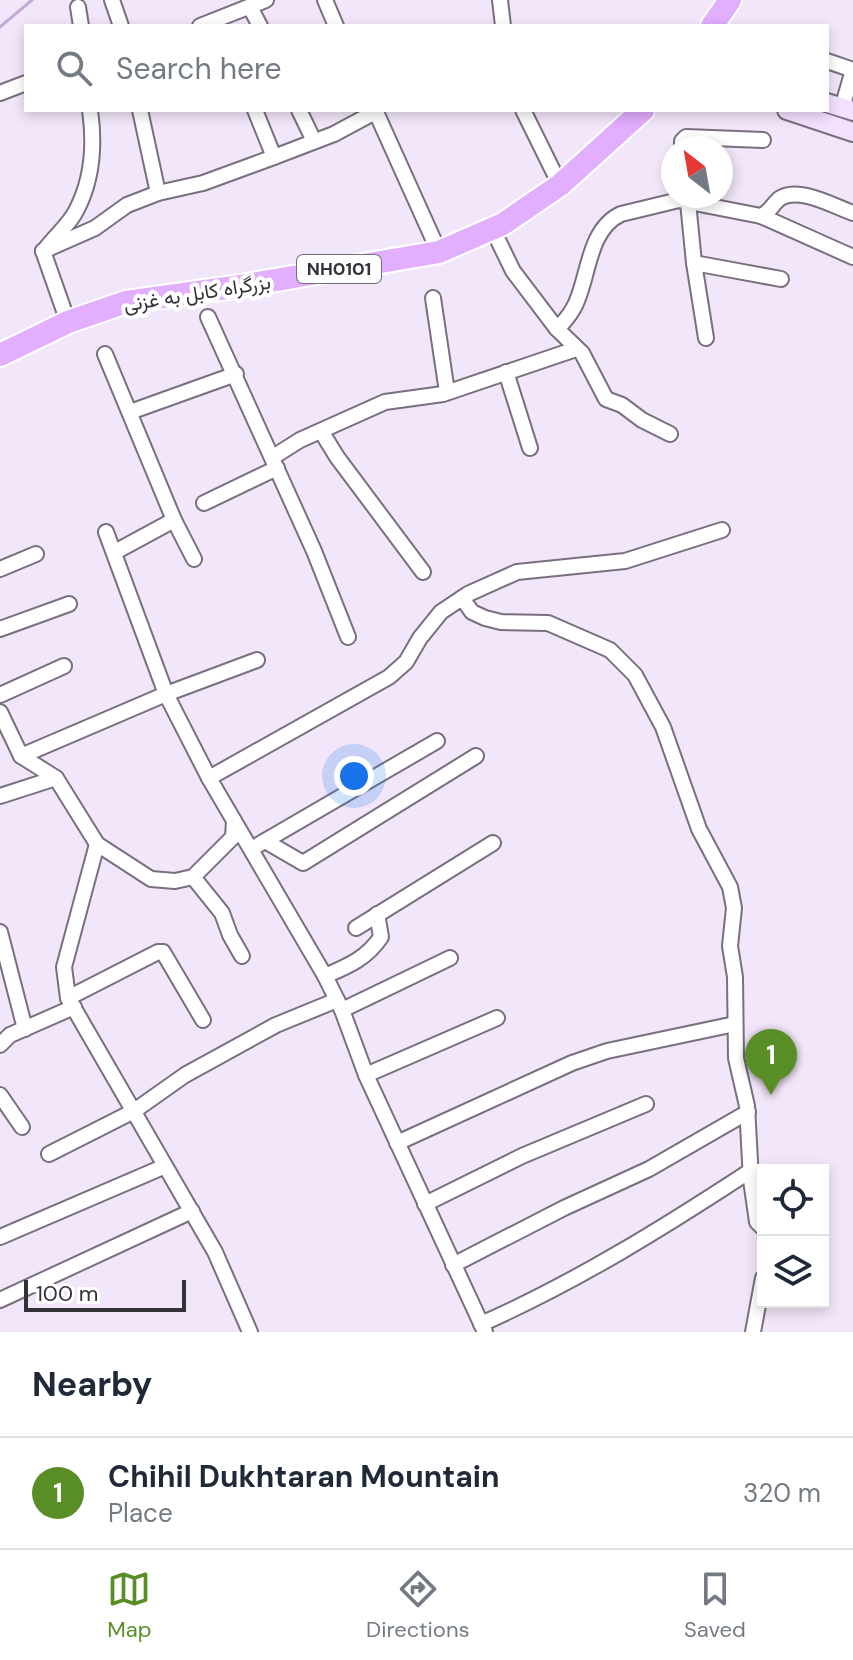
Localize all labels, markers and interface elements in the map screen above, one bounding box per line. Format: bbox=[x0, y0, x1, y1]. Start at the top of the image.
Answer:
search box bbox=[24, 24, 829, 112]
icon: search bbox=[52, 46, 96, 90]
text: Search here bbox=[116, 49, 282, 88]
north arrow bbox=[661, 136, 733, 208]
road number: NH0101 bbox=[297, 255, 381, 283]
street label: بزرگراه کابل به غزنی bbox=[122, 269, 272, 317]
your location bbox=[334, 756, 374, 796]
pin: 1 bbox=[745, 1029, 797, 1095]
map controls bbox=[757, 1164, 829, 1308]
button: locate bbox=[757, 1164, 829, 1236]
button: layers bbox=[757, 1236, 829, 1308]
scale bar bbox=[24, 1276, 186, 1312]
text: 100 m bbox=[36, 1279, 98, 1308]
text: Nearby bbox=[32, 1362, 152, 1407]
text: Chihil Dukhtaran Mountain bbox=[108, 1457, 499, 1496]
text: 1 bbox=[53, 1476, 63, 1510]
text: 320 m bbox=[743, 1476, 821, 1510]
text: Place bbox=[108, 1496, 173, 1530]
tab: Map bbox=[107, 1567, 152, 1644]
tab: Directions bbox=[366, 1567, 470, 1644]
tab: Saved bbox=[684, 1567, 746, 1644]

